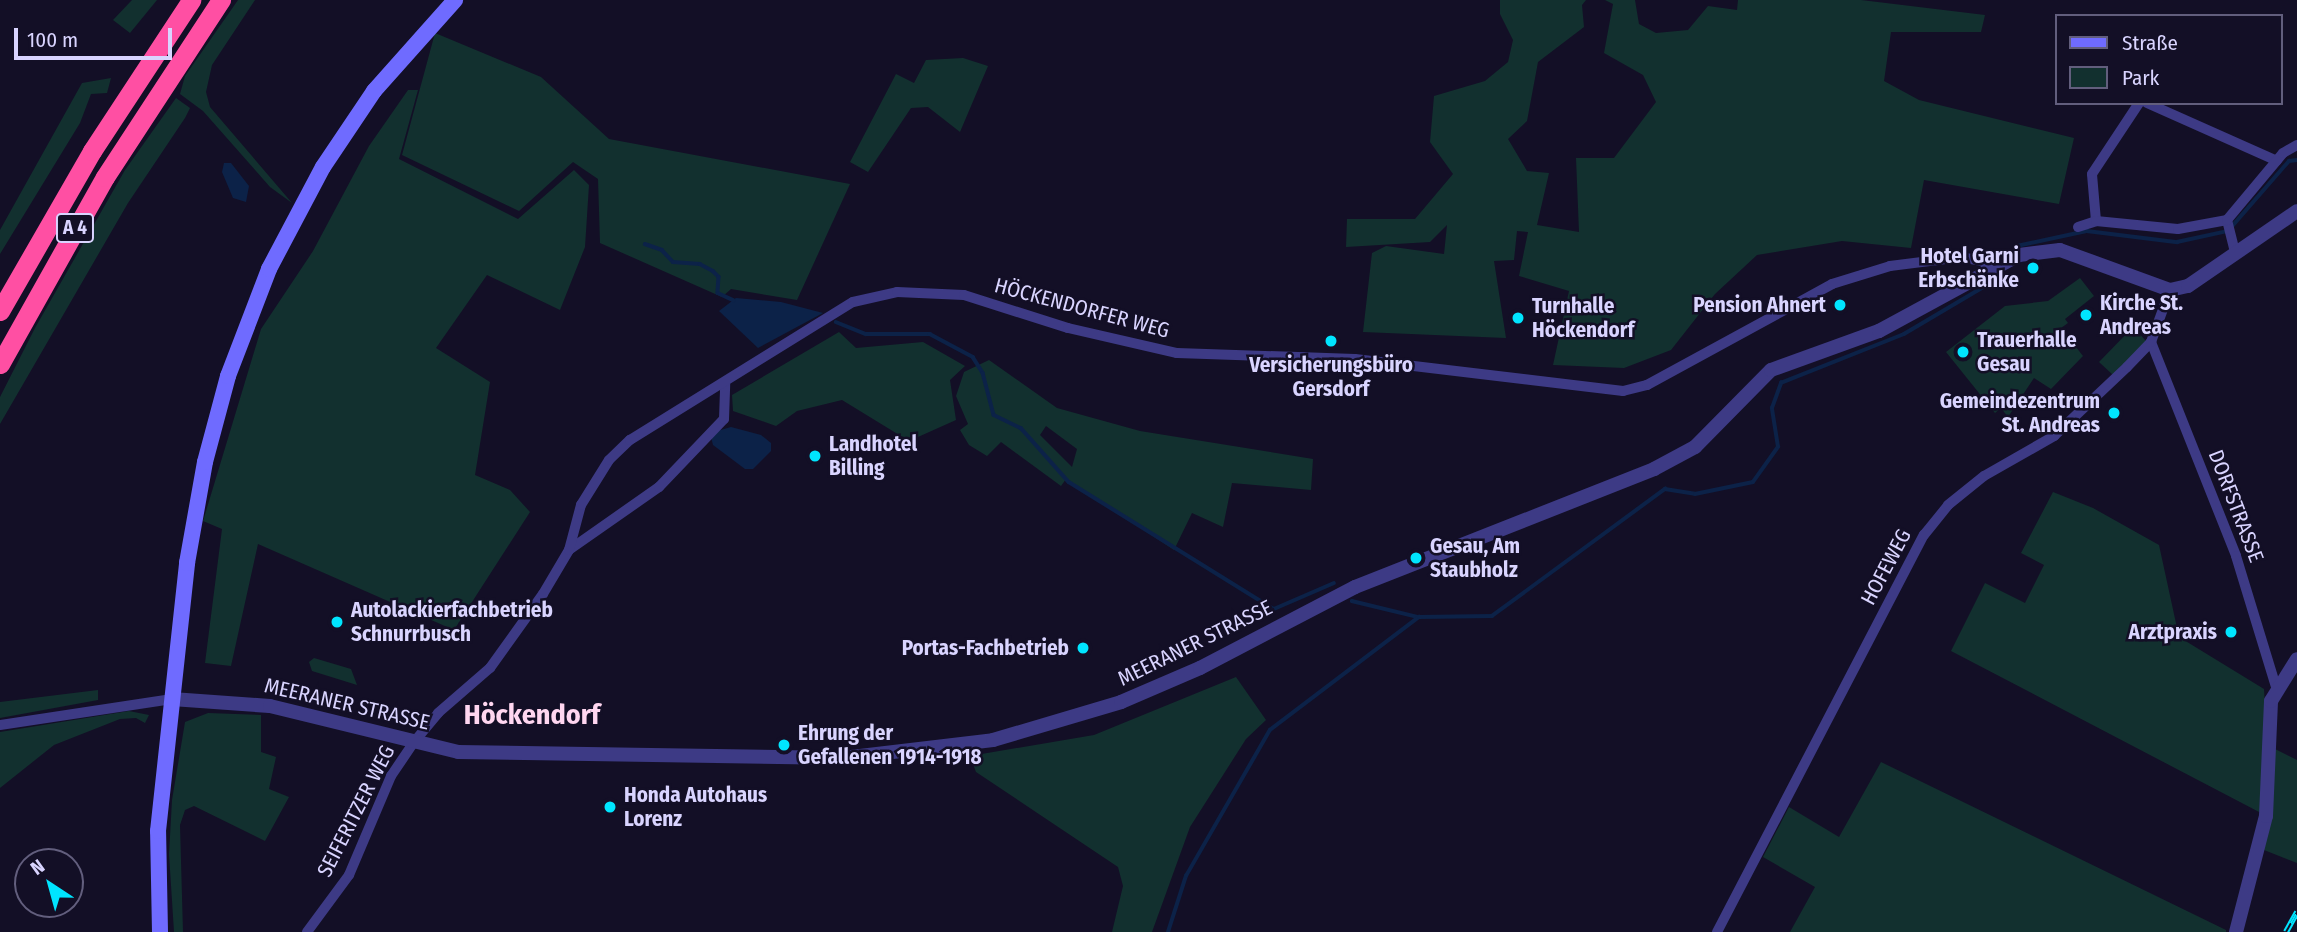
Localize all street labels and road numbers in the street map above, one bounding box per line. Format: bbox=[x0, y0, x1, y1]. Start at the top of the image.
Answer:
road number: A 4 bbox=[56, 212, 94, 244]
street label: HÖCKENDORFER WEG bbox=[992, 273, 1172, 343]
street label: DORFSTRASSE bbox=[2203, 446, 2269, 566]
street label: HOFEWEG bbox=[1856, 525, 1916, 609]
street label: MEERANER STRASSE bbox=[1114, 595, 1276, 691]
street label: MEERANER STRASSE bbox=[262, 673, 432, 735]
street label: SEIFERITZER WEG bbox=[312, 741, 400, 881]

